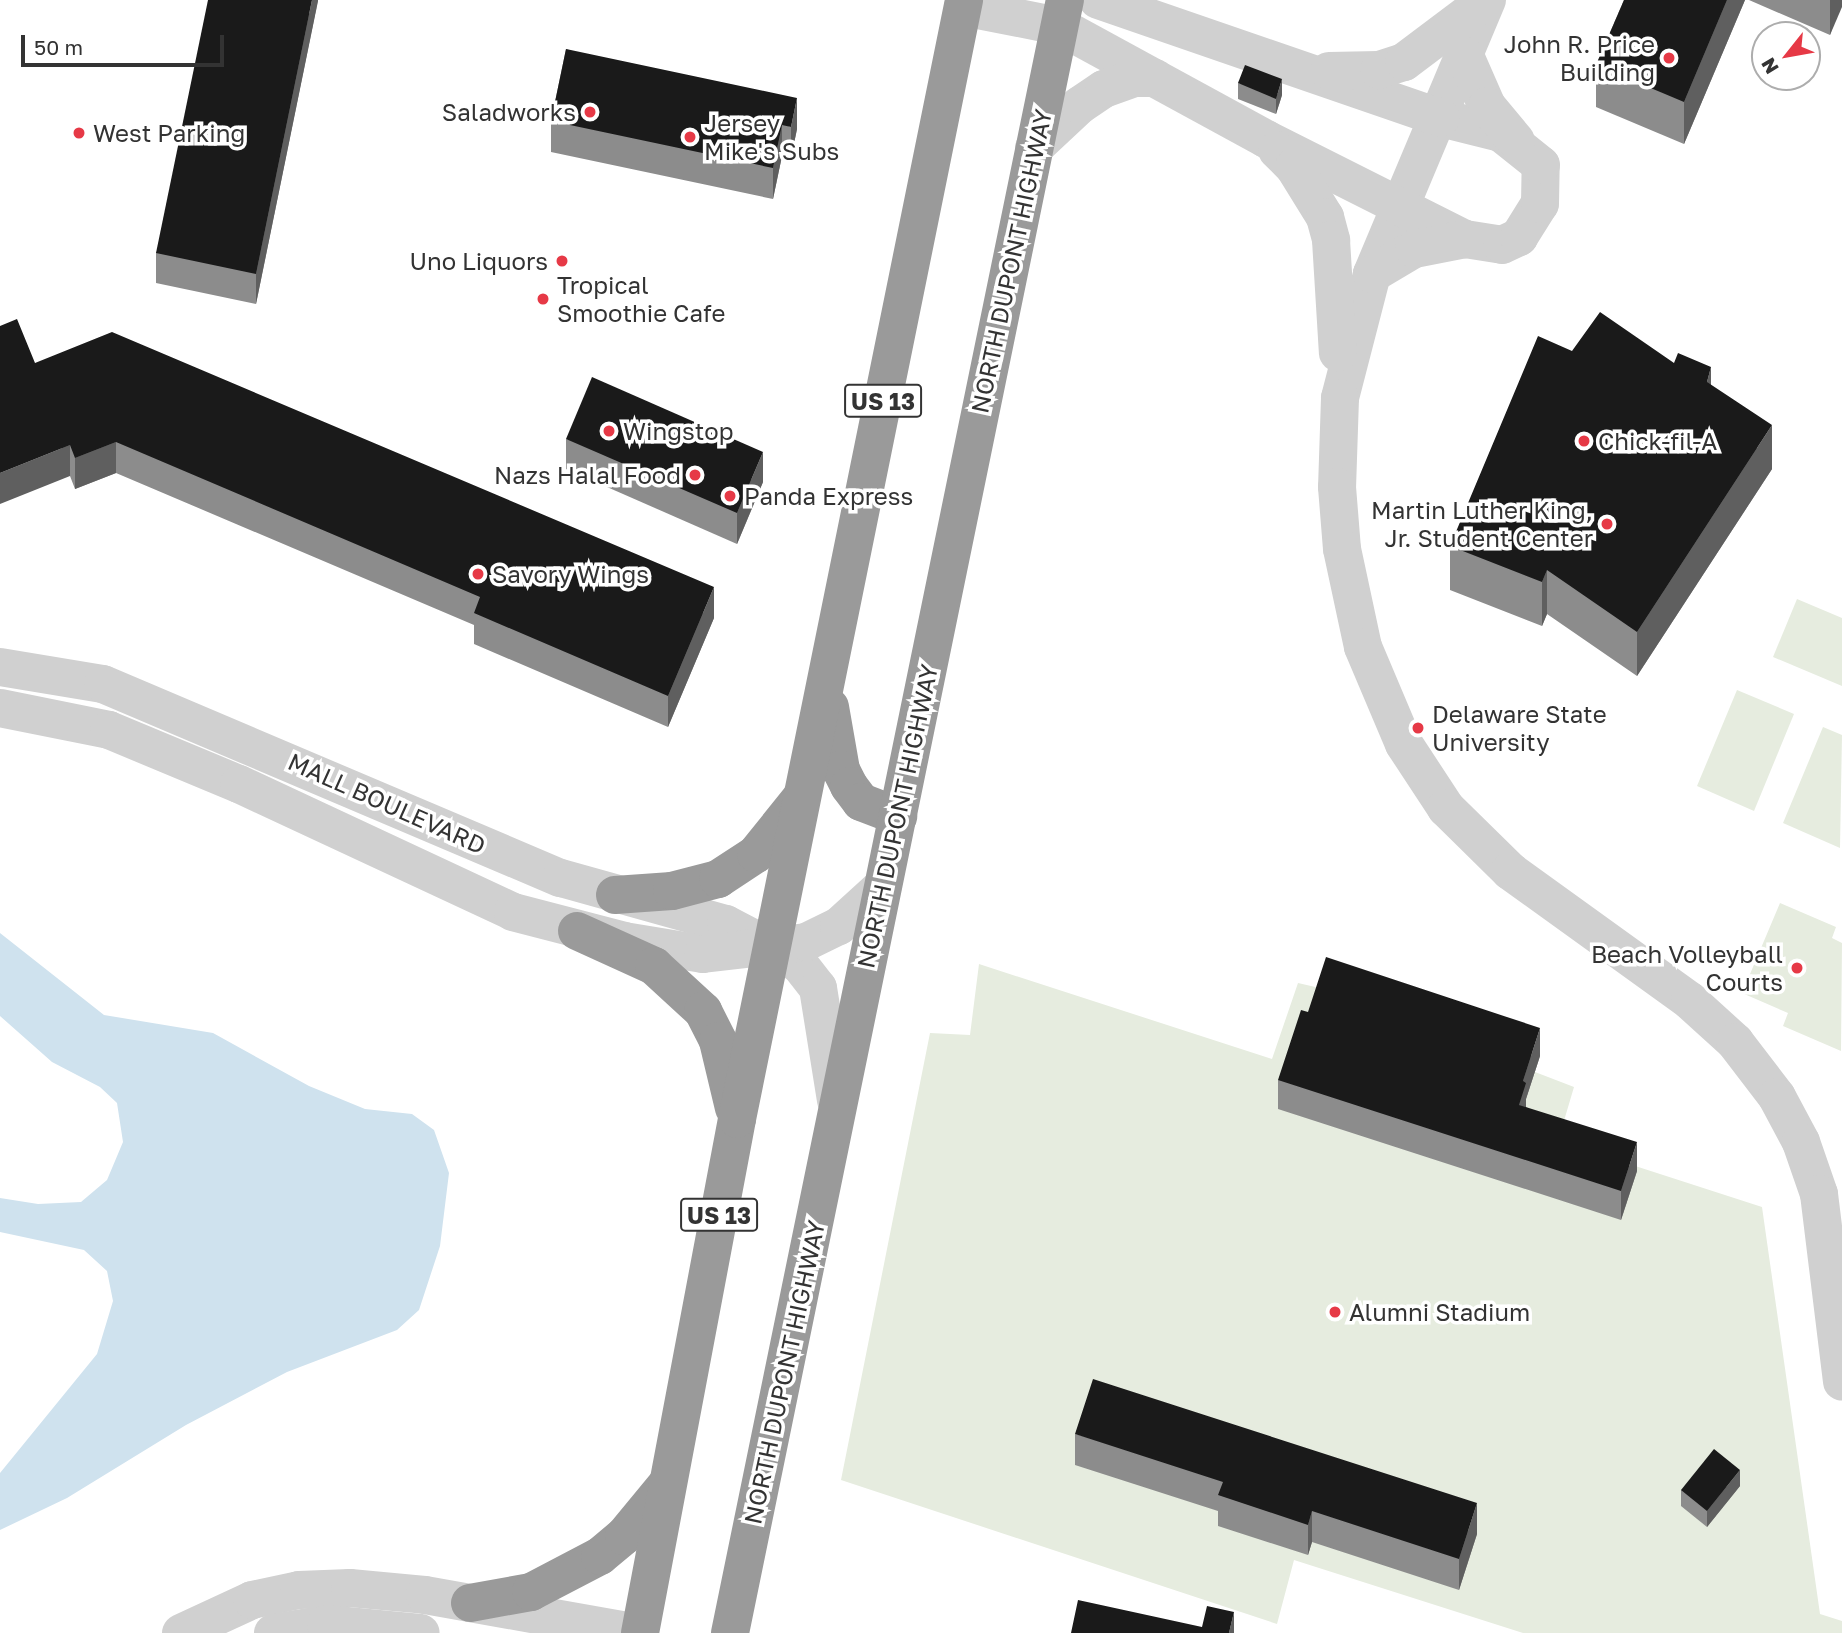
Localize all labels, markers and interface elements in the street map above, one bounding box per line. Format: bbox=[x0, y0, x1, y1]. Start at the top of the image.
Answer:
scale bar bbox=[24, 21, 228, 65]
north arrow bbox=[1751, 21, 1821, 91]
place label: John R. Price Building bbox=[1504, 30, 1655, 86]
text: 50 m bbox=[34, 34, 83, 60]
marker: John R. Price Building bbox=[1661, 50, 1677, 66]
text: N bbox=[1756, 54, 1783, 78]
place label: Saladworks bbox=[442, 98, 576, 126]
marker: Saladworks bbox=[582, 104, 598, 120]
street label: NORTH DUPONT HIGHWAY bbox=[965, 107, 1057, 415]
place label: Jersey Mike's Subs bbox=[704, 109, 839, 165]
place label: West Parking bbox=[93, 119, 245, 147]
marker: West Parking bbox=[71, 125, 87, 141]
marker: Jersey Mike's Subs bbox=[682, 129, 698, 145]
place label: Uno Liquors bbox=[409, 247, 548, 275]
marker: Uno Liquors bbox=[554, 253, 570, 269]
place label: Tropical Smoothie Cafe bbox=[557, 271, 725, 327]
marker: Tropical Smoothie Cafe bbox=[535, 291, 551, 307]
road number: US 13 bbox=[843, 382, 923, 420]
place label: Wingstop bbox=[623, 417, 733, 445]
marker: Wingstop bbox=[601, 423, 617, 439]
place label: Chick-fil-A bbox=[1598, 427, 1717, 455]
marker: Chick-fil-A bbox=[1576, 433, 1592, 449]
place label: Nazs Halal Food bbox=[494, 461, 681, 489]
marker: Nazs Halal Food bbox=[687, 467, 703, 483]
place label: Panda Express bbox=[744, 482, 913, 510]
marker: Panda Express bbox=[722, 488, 738, 504]
place label: Martin Luther King, Jr. Student Center bbox=[1371, 496, 1593, 552]
marker: Martin Luther King, Jr. Student Center bbox=[1599, 516, 1615, 532]
place label: Savory Wings bbox=[492, 560, 649, 588]
marker: Savory Wings bbox=[470, 566, 486, 582]
street label: NORTH DUPONT HIGHWAY bbox=[851, 662, 943, 970]
place label: Delaware State University bbox=[1432, 700, 1607, 756]
marker: Delaware State University bbox=[1410, 720, 1426, 736]
street label: MALL BOULEVARD bbox=[284, 747, 490, 859]
place label: Beach Volleyball Courts bbox=[1591, 940, 1783, 996]
marker: Beach Volleyball Courts bbox=[1789, 960, 1805, 976]
road number: US 13 bbox=[679, 1196, 759, 1234]
street label: NORTH DUPONT HIGHWAY bbox=[738, 1218, 830, 1526]
place label: Alumni Stadium bbox=[1349, 1298, 1530, 1326]
marker: Alumni Stadium bbox=[1327, 1304, 1343, 1320]

